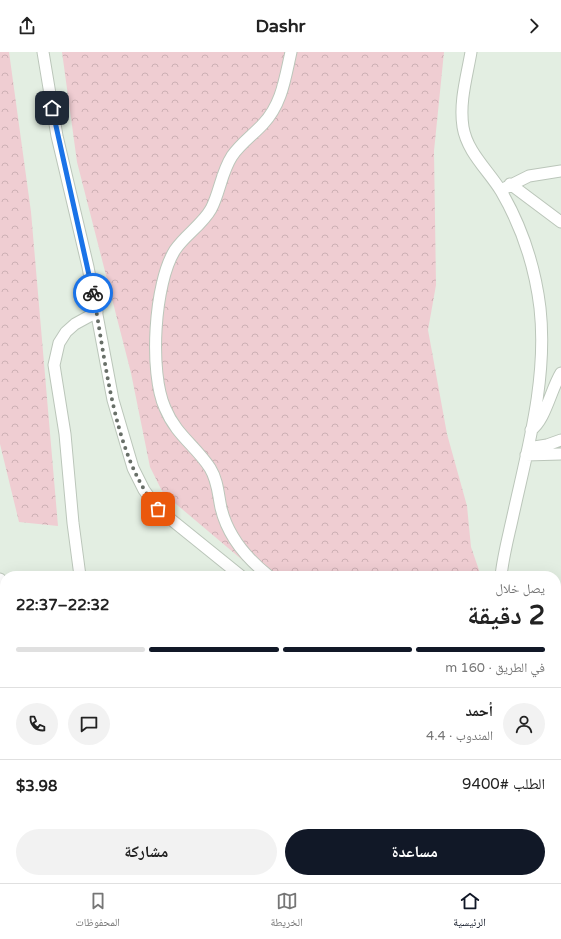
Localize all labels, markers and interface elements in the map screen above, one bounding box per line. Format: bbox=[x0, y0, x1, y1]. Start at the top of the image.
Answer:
icon: share bbox=[16, 15, 38, 37]
text: Dashr bbox=[256, 15, 305, 37]
icon: forward bbox=[523, 15, 545, 37]
pin bbox=[35, 91, 69, 125]
icon: home bbox=[41, 97, 63, 119]
courier bbox=[73, 273, 113, 313]
icon: bike bbox=[82, 282, 104, 304]
pin bbox=[141, 492, 175, 526]
icon: bag bbox=[147, 498, 169, 520]
text: يصل خلال bbox=[495, 581, 545, 597]
text: 22:32–22:37 bbox=[16, 596, 109, 614]
text: 2 دقيقة bbox=[467, 600, 545, 631]
text: في الطريق · 160 m bbox=[445, 660, 545, 676]
text: أحمد bbox=[466, 702, 493, 720]
button: phone bbox=[16, 703, 58, 745]
button: chat bbox=[68, 703, 110, 745]
button: person bbox=[503, 703, 545, 745]
text: المندوب · 4.4 bbox=[426, 728, 493, 744]
text: الطلب #9400 bbox=[462, 775, 545, 793]
text: $3.98 bbox=[16, 777, 57, 795]
button: مشاركة bbox=[16, 829, 277, 875]
button: مساعدة bbox=[285, 829, 545, 875]
tab: المحفوظات bbox=[75, 890, 120, 933]
tab: الخريطة bbox=[270, 890, 303, 933]
tab: الرئيسية bbox=[453, 890, 486, 933]

